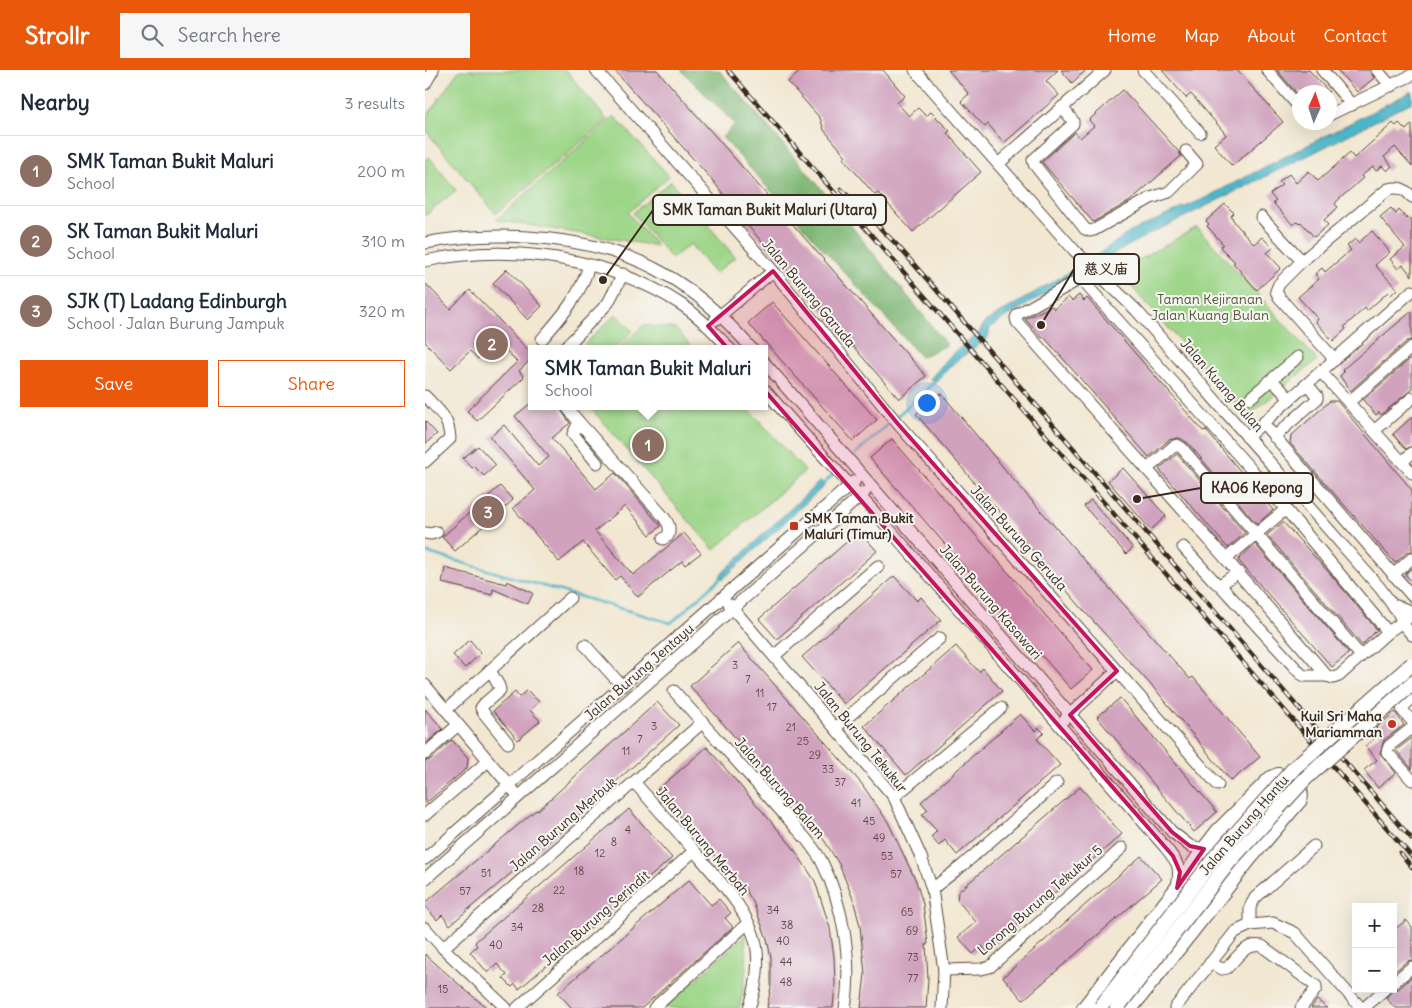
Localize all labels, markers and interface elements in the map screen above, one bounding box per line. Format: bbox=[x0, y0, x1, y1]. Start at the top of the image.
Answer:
search box bbox=[120, 13, 470, 58]
text: Strollr bbox=[25, 20, 90, 50]
icon: search bbox=[138, 21, 166, 49]
text: Search here bbox=[178, 23, 281, 47]
text: Home bbox=[1108, 24, 1156, 47]
text: Map bbox=[1184, 24, 1219, 47]
text: About bbox=[1247, 24, 1295, 47]
text: Contact bbox=[1323, 24, 1387, 47]
north arrow bbox=[1292, 85, 1337, 130]
text: Nearby bbox=[20, 89, 90, 116]
text: 3 results bbox=[345, 93, 405, 113]
text: SMK Taman Bukit Maluri bbox=[67, 149, 274, 173]
text: 1 bbox=[33, 161, 39, 181]
text: 200 m bbox=[357, 161, 405, 181]
text: School bbox=[67, 173, 115, 193]
callout: SMK Taman Bukit Maluri (Utara) bbox=[653, 195, 886, 225]
text: SMK Taman Bukit Maluri (Utara) bbox=[663, 200, 877, 220]
text: SK Taman Bukit Maluri bbox=[67, 219, 258, 243]
text: 2 bbox=[32, 231, 40, 251]
text: 310 m bbox=[361, 231, 405, 251]
street label: Jalan Burung Garuda bbox=[758, 235, 860, 351]
text: School bbox=[67, 243, 115, 263]
callout: 慈义庙 bbox=[1074, 254, 1139, 284]
text: 慈义庙 bbox=[1083, 259, 1129, 278]
text: SJK (T) Ladang Edinburgh bbox=[67, 289, 287, 313]
park label: Taman Kejiranan Jalan Kuang Bulan bbox=[1151, 290, 1269, 324]
text: 3 bbox=[31, 301, 41, 321]
text: 320 m bbox=[359, 301, 405, 321]
text: School · Jalan Burung Jampuk bbox=[67, 313, 285, 333]
pin: 2 bbox=[476, 325, 508, 363]
street label: Jalan Kuang Bulan bbox=[1176, 335, 1268, 435]
popup bbox=[528, 345, 768, 410]
text: SMK Taman Bukit Maluri bbox=[545, 356, 751, 380]
button: Save bbox=[20, 360, 208, 407]
button: Share bbox=[218, 360, 405, 407]
text: School bbox=[545, 380, 592, 400]
your location bbox=[914, 390, 940, 416]
pin: 1 bbox=[632, 426, 664, 464]
callout: KA06 Kepong bbox=[1201, 473, 1313, 503]
text: KA06 Kepong bbox=[1211, 478, 1303, 498]
street label: Jalan Burung Geruda bbox=[967, 482, 1071, 595]
pin: 3 bbox=[472, 493, 504, 531]
place label: SMK Taman Bukit Maluri (Timur) bbox=[804, 509, 914, 543]
marker: SMK Taman Bukit Maluri (Timur) bbox=[788, 520, 800, 532]
street label: Jalan Burung Kasawari bbox=[936, 541, 1046, 663]
street label: Jalan Burung Jentayu bbox=[580, 619, 698, 725]
house number: 3 bbox=[732, 658, 738, 672]
house number: 7 bbox=[745, 672, 751, 686]
street label: Jalan Burung Tekukur bbox=[810, 678, 912, 797]
house number: 11 bbox=[756, 686, 764, 700]
house number: 17 bbox=[767, 700, 777, 714]
place label: Kuil Sri Maha Mariamman bbox=[1300, 707, 1382, 741]
marker: Kuil Sri Maha Mariamman bbox=[1386, 718, 1398, 730]
house number: 3 bbox=[651, 719, 657, 733]
house number: 21 bbox=[786, 720, 796, 734]
house number: 7 bbox=[637, 732, 643, 746]
street label: Jalan Burung Balam bbox=[731, 734, 829, 842]
house number: 25 bbox=[797, 734, 809, 748]
house number: 11 bbox=[622, 744, 630, 758]
house number: 29 bbox=[809, 748, 821, 762]
house number: 33 bbox=[822, 762, 834, 776]
street label: Jalan Burung Hantu bbox=[1196, 771, 1292, 879]
street label: Jalan Burung Merbuk bbox=[506, 773, 620, 875]
house number: 37 bbox=[834, 775, 846, 789]
street label: Jalan Burung Merbah bbox=[652, 783, 754, 899]
house number: 41 bbox=[851, 796, 861, 810]
house number: 45 bbox=[863, 814, 875, 828]
house number: 4 bbox=[625, 823, 631, 837]
house number: 49 bbox=[873, 831, 885, 845]
house number: 8 bbox=[611, 835, 617, 849]
street label: Lorong Burung Tekukur 5 bbox=[974, 841, 1106, 959]
house number: 12 bbox=[595, 846, 605, 860]
house number: 53 bbox=[881, 849, 893, 863]
house number: 18 bbox=[574, 864, 584, 878]
house number: 51 bbox=[481, 866, 491, 880]
street label: Jalan Burung Serindit bbox=[539, 866, 654, 970]
house number: 57 bbox=[890, 867, 902, 881]
house number: 22 bbox=[553, 883, 565, 897]
house number: 57 bbox=[459, 884, 471, 898]
house number: 28 bbox=[532, 901, 544, 915]
house number: 34 bbox=[767, 903, 779, 917]
map controls bbox=[1352, 903, 1397, 993]
button: + bbox=[1352, 903, 1397, 948]
house number: 65 bbox=[901, 905, 913, 919]
house number: 38 bbox=[781, 918, 793, 932]
house number: 34 bbox=[511, 920, 523, 934]
house number: 69 bbox=[906, 924, 918, 938]
house number: 40 bbox=[776, 934, 790, 948]
house number: 40 bbox=[489, 938, 503, 952]
button: − bbox=[1352, 948, 1397, 993]
house number: 73 bbox=[907, 950, 919, 964]
house number: 44 bbox=[780, 955, 792, 969]
house number: 77 bbox=[908, 971, 919, 985]
house number: 48 bbox=[780, 975, 792, 989]
house number: 15 bbox=[438, 982, 448, 996]

